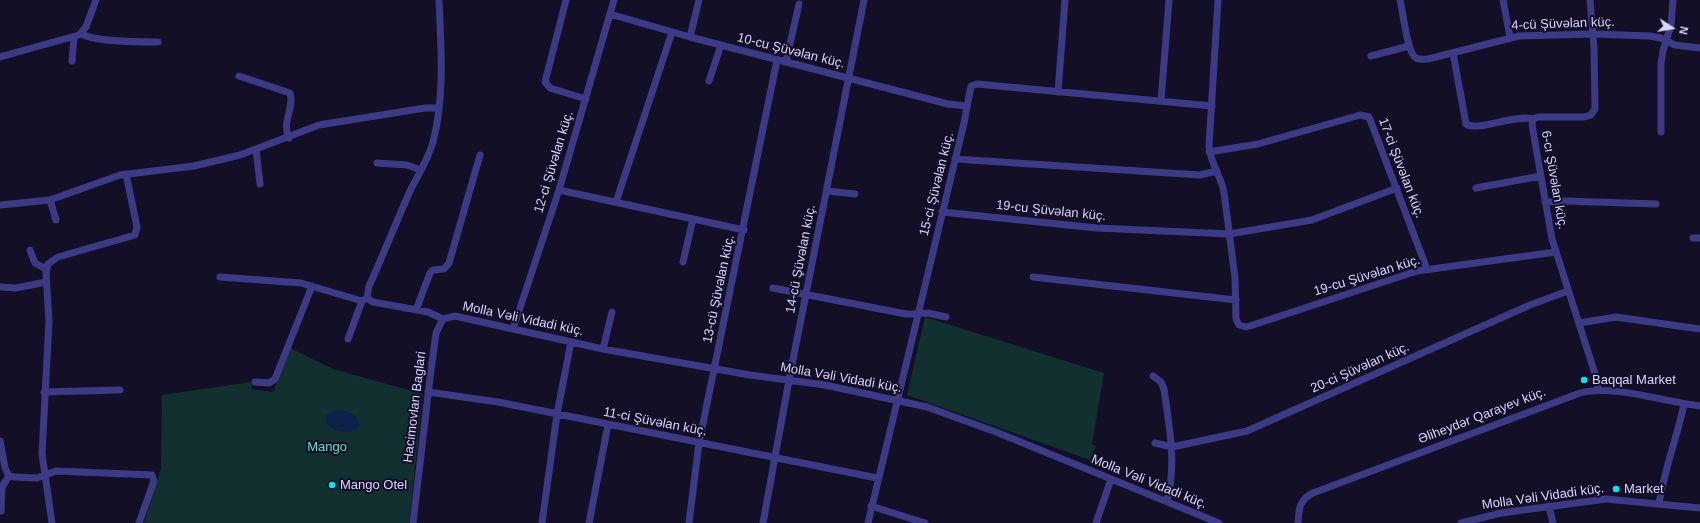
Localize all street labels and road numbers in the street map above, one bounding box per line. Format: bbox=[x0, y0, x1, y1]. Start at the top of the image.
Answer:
street label: 4-cü Şüvəlan küç. bbox=[1511, 14, 1615, 34]
street label: 10-cu Şüvəlan küç. bbox=[735, 30, 847, 72]
street label: 12-ci Şüvəlan küç. bbox=[531, 109, 577, 215]
street label: 17-ci Şüvəlan küç. bbox=[1375, 116, 1427, 220]
street label: 6-cı Şüvəlan küç. bbox=[1538, 130, 1570, 230]
street label: 15-ci Şüvəlan küç. bbox=[917, 131, 957, 237]
street label: 19-cu Şüvəlan küç. bbox=[995, 197, 1107, 225]
street label: 14-cü Şüvəlan küç. bbox=[783, 203, 819, 315]
street label: 13-cü Şüvəlan küç. bbox=[700, 233, 738, 345]
street label: 19-cu Şüvəlan küç. bbox=[1312, 252, 1422, 300]
street label: Molla Vəli Vidadi küç. bbox=[461, 299, 585, 339]
street label: 20-ci Şüvəlan küç. bbox=[1308, 339, 1412, 397]
street label: Hacimovlan Baglari bbox=[400, 350, 430, 464]
street label: Molla Vəli Vidadi küç. bbox=[779, 360, 903, 396]
street label: Əliheydər Qarayev küç. bbox=[1416, 384, 1548, 448]
street label: 11-ci Şüvəlan küç. bbox=[602, 404, 708, 440]
street label: Molla Vəli Vidadi küç. bbox=[1089, 452, 1209, 512]
street label: Molla Vəli Vidadi küç. bbox=[1481, 481, 1605, 513]

